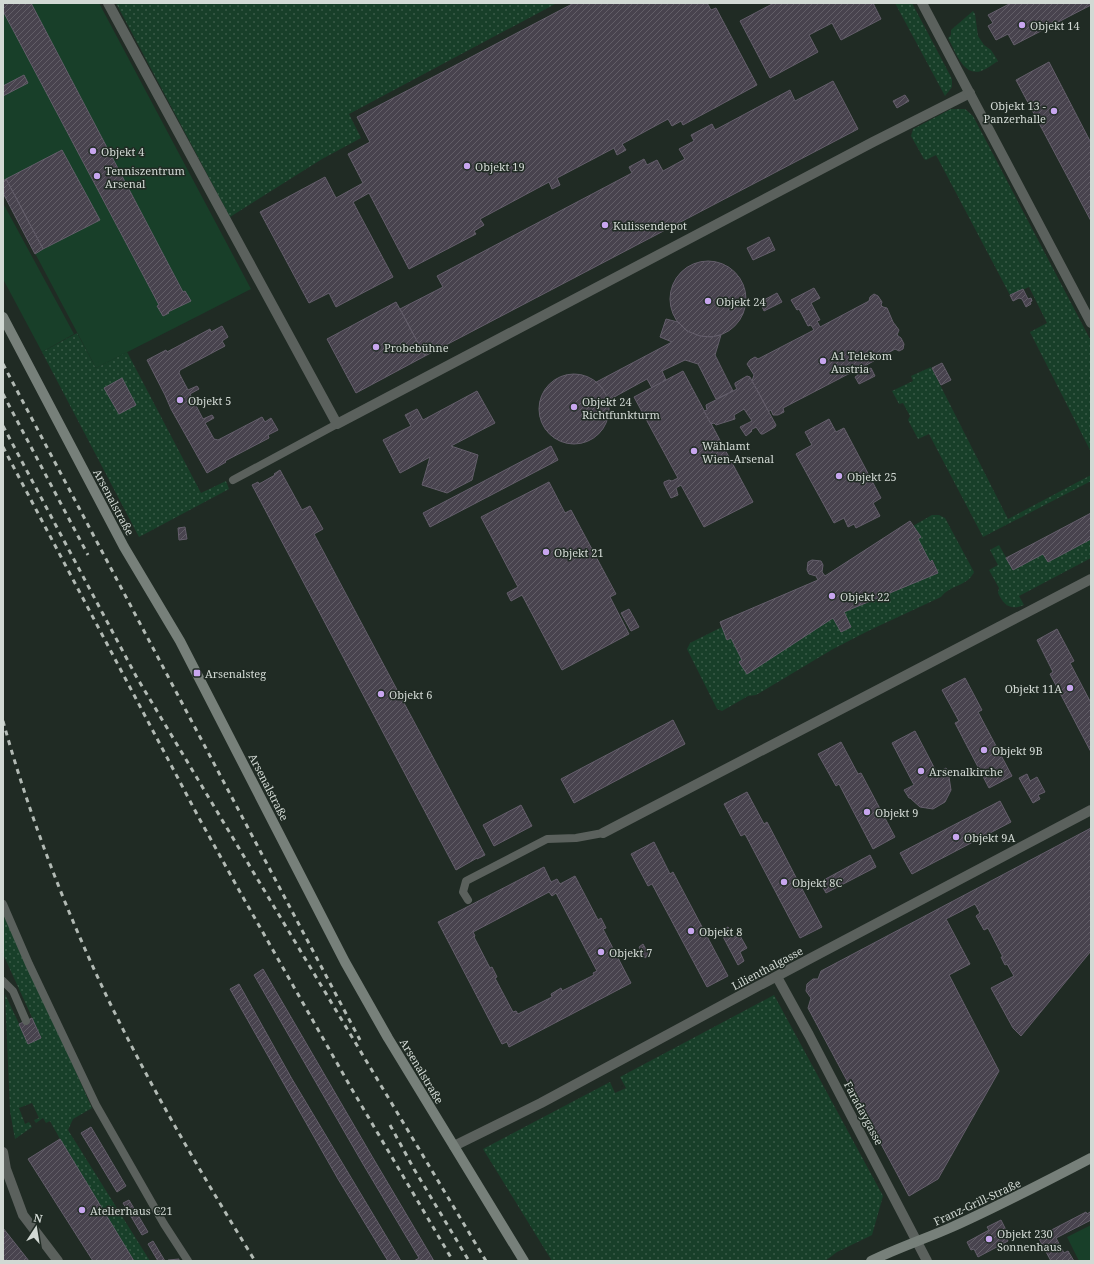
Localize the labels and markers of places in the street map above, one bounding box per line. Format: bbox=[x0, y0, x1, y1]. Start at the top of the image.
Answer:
place label: Objekt 14 bbox=[1030, 18, 1080, 33]
marker: Objekt 14 bbox=[1017, 20, 1027, 30]
place label: Objekt 13 - Panzerhalle bbox=[983, 98, 1047, 126]
marker: Objekt 13 - Panzerhalle bbox=[1049, 106, 1059, 116]
place label: Objekt 4 bbox=[101, 144, 144, 159]
marker: Objekt 4 bbox=[88, 146, 98, 156]
place label: Objekt 19 bbox=[475, 159, 525, 174]
marker: Objekt 19 bbox=[462, 161, 472, 171]
place label: Tenniszentrum Arsenal bbox=[105, 163, 185, 191]
marker: Tenniszentrum Arsenal bbox=[92, 171, 102, 181]
place label: Kulissendepot bbox=[613, 218, 687, 233]
marker: Kulissendepot bbox=[600, 220, 610, 230]
place label: Objekt 24 bbox=[716, 294, 766, 309]
marker: Objekt 24 bbox=[703, 296, 713, 306]
place label: Probebühne bbox=[384, 340, 449, 355]
marker: Probebühne bbox=[371, 342, 381, 352]
place label: A1 Telekom Austria bbox=[831, 348, 893, 376]
marker: A1 Telekom Austria bbox=[818, 356, 828, 366]
place label: Objekt 5 bbox=[188, 393, 231, 408]
place label: Objekt 24 Richtfunkturm bbox=[582, 394, 661, 422]
marker: Objekt 5 bbox=[175, 395, 185, 405]
marker: Objekt 24 Richtfunkturm bbox=[569, 402, 579, 412]
place label: Wählamt Wien-Arsenal bbox=[702, 438, 774, 466]
marker: Wählamt Wien-Arsenal bbox=[689, 446, 699, 456]
place label: Objekt 25 bbox=[847, 469, 897, 484]
marker: Objekt 25 bbox=[834, 471, 844, 481]
place label: Objekt 21 bbox=[554, 545, 604, 560]
marker: Objekt 21 bbox=[541, 547, 551, 557]
place label: Objekt 22 bbox=[840, 589, 890, 604]
marker: Objekt 22 bbox=[827, 591, 837, 601]
place label: Arsenalsteg bbox=[205, 666, 266, 681]
marker: Arsenalsteg bbox=[192, 668, 202, 678]
place label: Objekt 11A bbox=[1005, 681, 1062, 696]
marker: Objekt 11A bbox=[1065, 683, 1075, 693]
place label: Objekt 6 bbox=[389, 687, 432, 702]
marker: Objekt 6 bbox=[376, 689, 386, 699]
place label: Objekt 9B bbox=[992, 743, 1043, 758]
marker: Objekt 9B bbox=[979, 745, 989, 755]
place label: Arsenalkirche bbox=[929, 764, 1003, 779]
marker: Arsenalkirche bbox=[916, 766, 926, 776]
place label: Objekt 9 bbox=[875, 805, 918, 820]
marker: Objekt 9 bbox=[862, 807, 872, 817]
place label: Objekt 9A bbox=[964, 830, 1015, 845]
marker: Objekt 9A bbox=[951, 832, 961, 842]
place label: Objekt 8C bbox=[792, 875, 842, 890]
marker: Objekt 8C bbox=[779, 877, 789, 887]
place label: Objekt 8 bbox=[699, 924, 742, 939]
marker: Objekt 8 bbox=[686, 926, 696, 936]
place label: Objekt 7 bbox=[609, 945, 652, 960]
marker: Objekt 7 bbox=[596, 947, 606, 957]
place label: Atelierhaus C21 bbox=[90, 1203, 173, 1218]
marker: Atelierhaus C21 bbox=[77, 1205, 87, 1215]
place label: Objekt 230 Sonnenhaus bbox=[997, 1226, 1062, 1254]
marker: Objekt 230 Sonnenhaus bbox=[984, 1234, 994, 1244]

